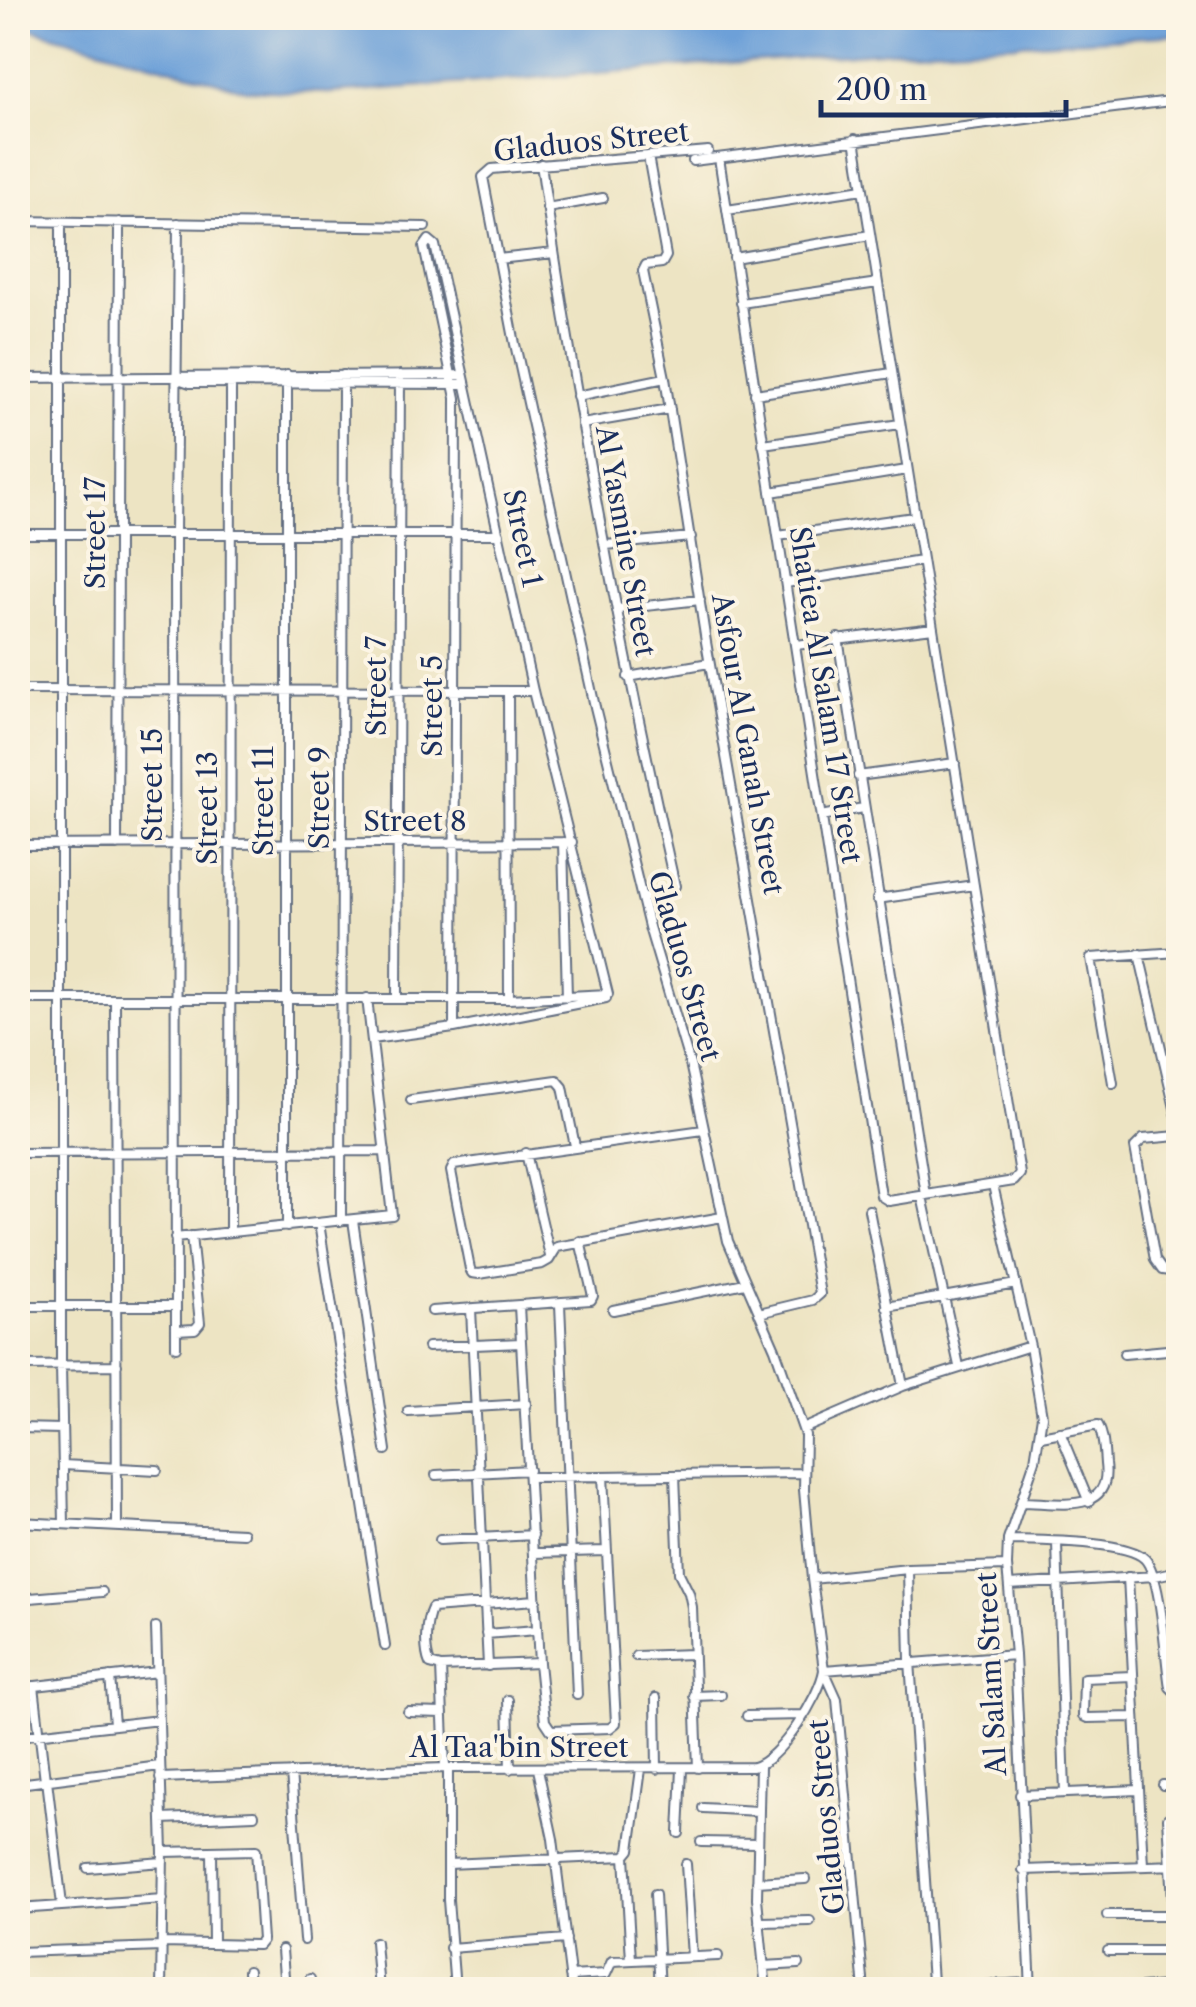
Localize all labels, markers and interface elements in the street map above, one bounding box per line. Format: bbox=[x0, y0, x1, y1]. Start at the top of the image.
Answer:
scale bar bbox=[821, 55, 1066, 117]
text: 200 m bbox=[836, 71, 927, 108]
street label: Gladuos Street bbox=[492, 114, 690, 168]
street label: Al Yasmine Street bbox=[589, 422, 663, 659]
street label: Street 17 bbox=[78, 477, 112, 589]
street label: Street 1 bbox=[496, 486, 550, 590]
street label: Shatiea Al Salam 17 Street bbox=[783, 524, 869, 866]
street label: Asfour Al Ganah Street bbox=[705, 590, 791, 897]
street label: Street 7 bbox=[359, 635, 393, 736]
street label: Street 5 bbox=[415, 655, 449, 757]
street label: Street 15 bbox=[135, 728, 169, 842]
street label: Street 11 bbox=[246, 746, 280, 856]
street label: Street 9 bbox=[302, 746, 336, 850]
street label: Street 13 bbox=[190, 751, 224, 865]
street label: Street 8 bbox=[363, 804, 467, 838]
street label: Gladuos Street bbox=[642, 867, 728, 1065]
street label: Al Salam Street bbox=[969, 1571, 1013, 1778]
street label: Gladuos Street bbox=[801, 1718, 851, 1916]
street label: Al Taa'bin Street bbox=[408, 1730, 629, 1764]

